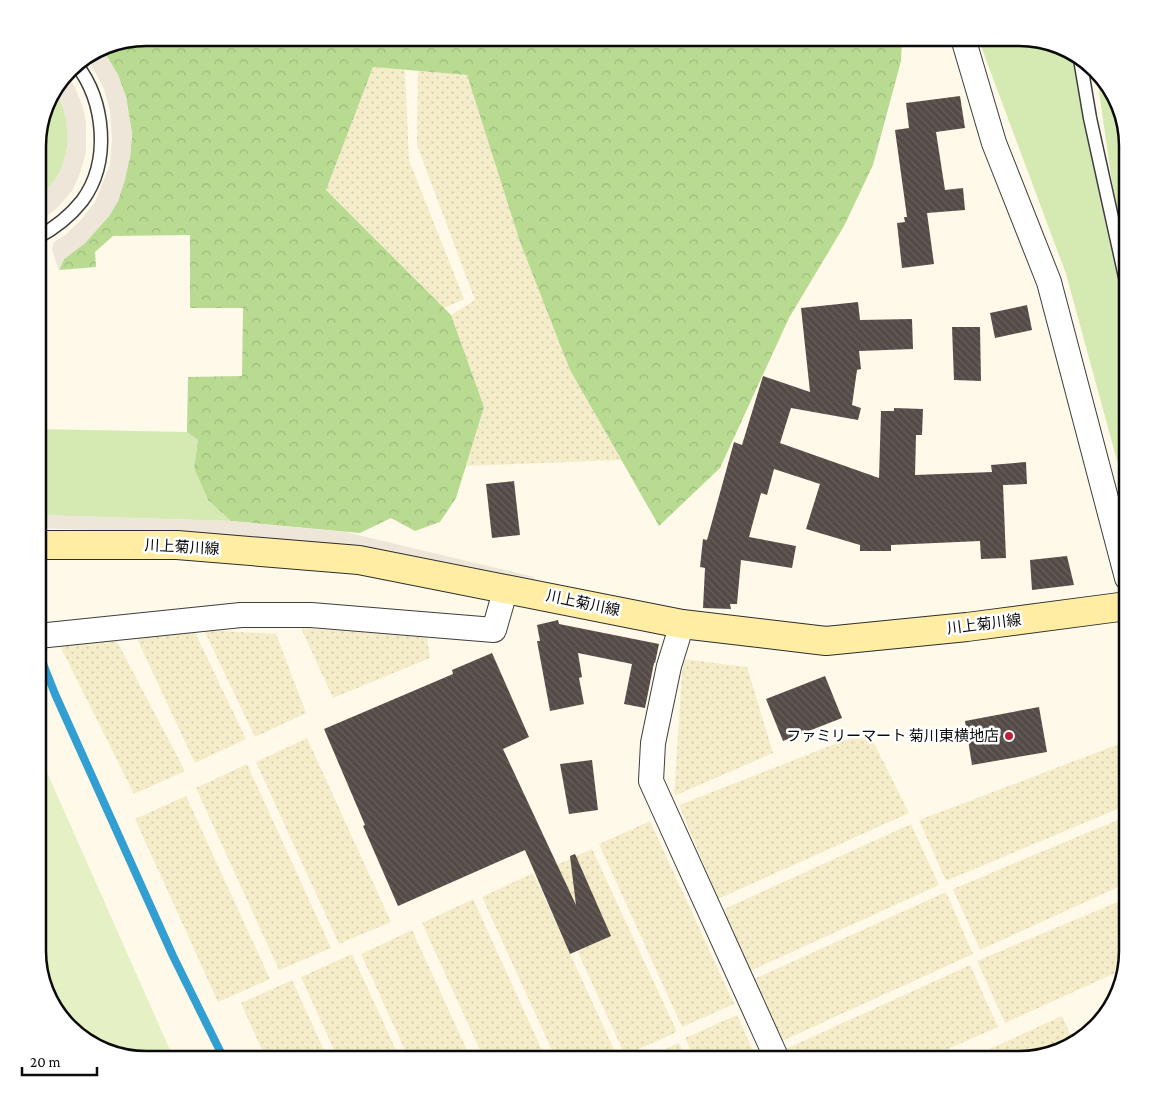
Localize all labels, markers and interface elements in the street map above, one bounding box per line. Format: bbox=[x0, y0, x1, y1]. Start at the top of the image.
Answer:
street label: 川上菊川線 bbox=[144, 537, 220, 557]
street label: 川上菊川線 bbox=[545, 587, 621, 619]
street label: 川上菊川線 bbox=[946, 611, 1022, 637]
place label: ファミリーマート 菊川東横地店 bbox=[786, 728, 999, 744]
marker: ファミリーマート 菊川東横地店 bbox=[1003, 730, 1015, 742]
scale bar bbox=[22, 1044, 98, 1076]
text: 20 m bbox=[30, 1054, 61, 1070]

